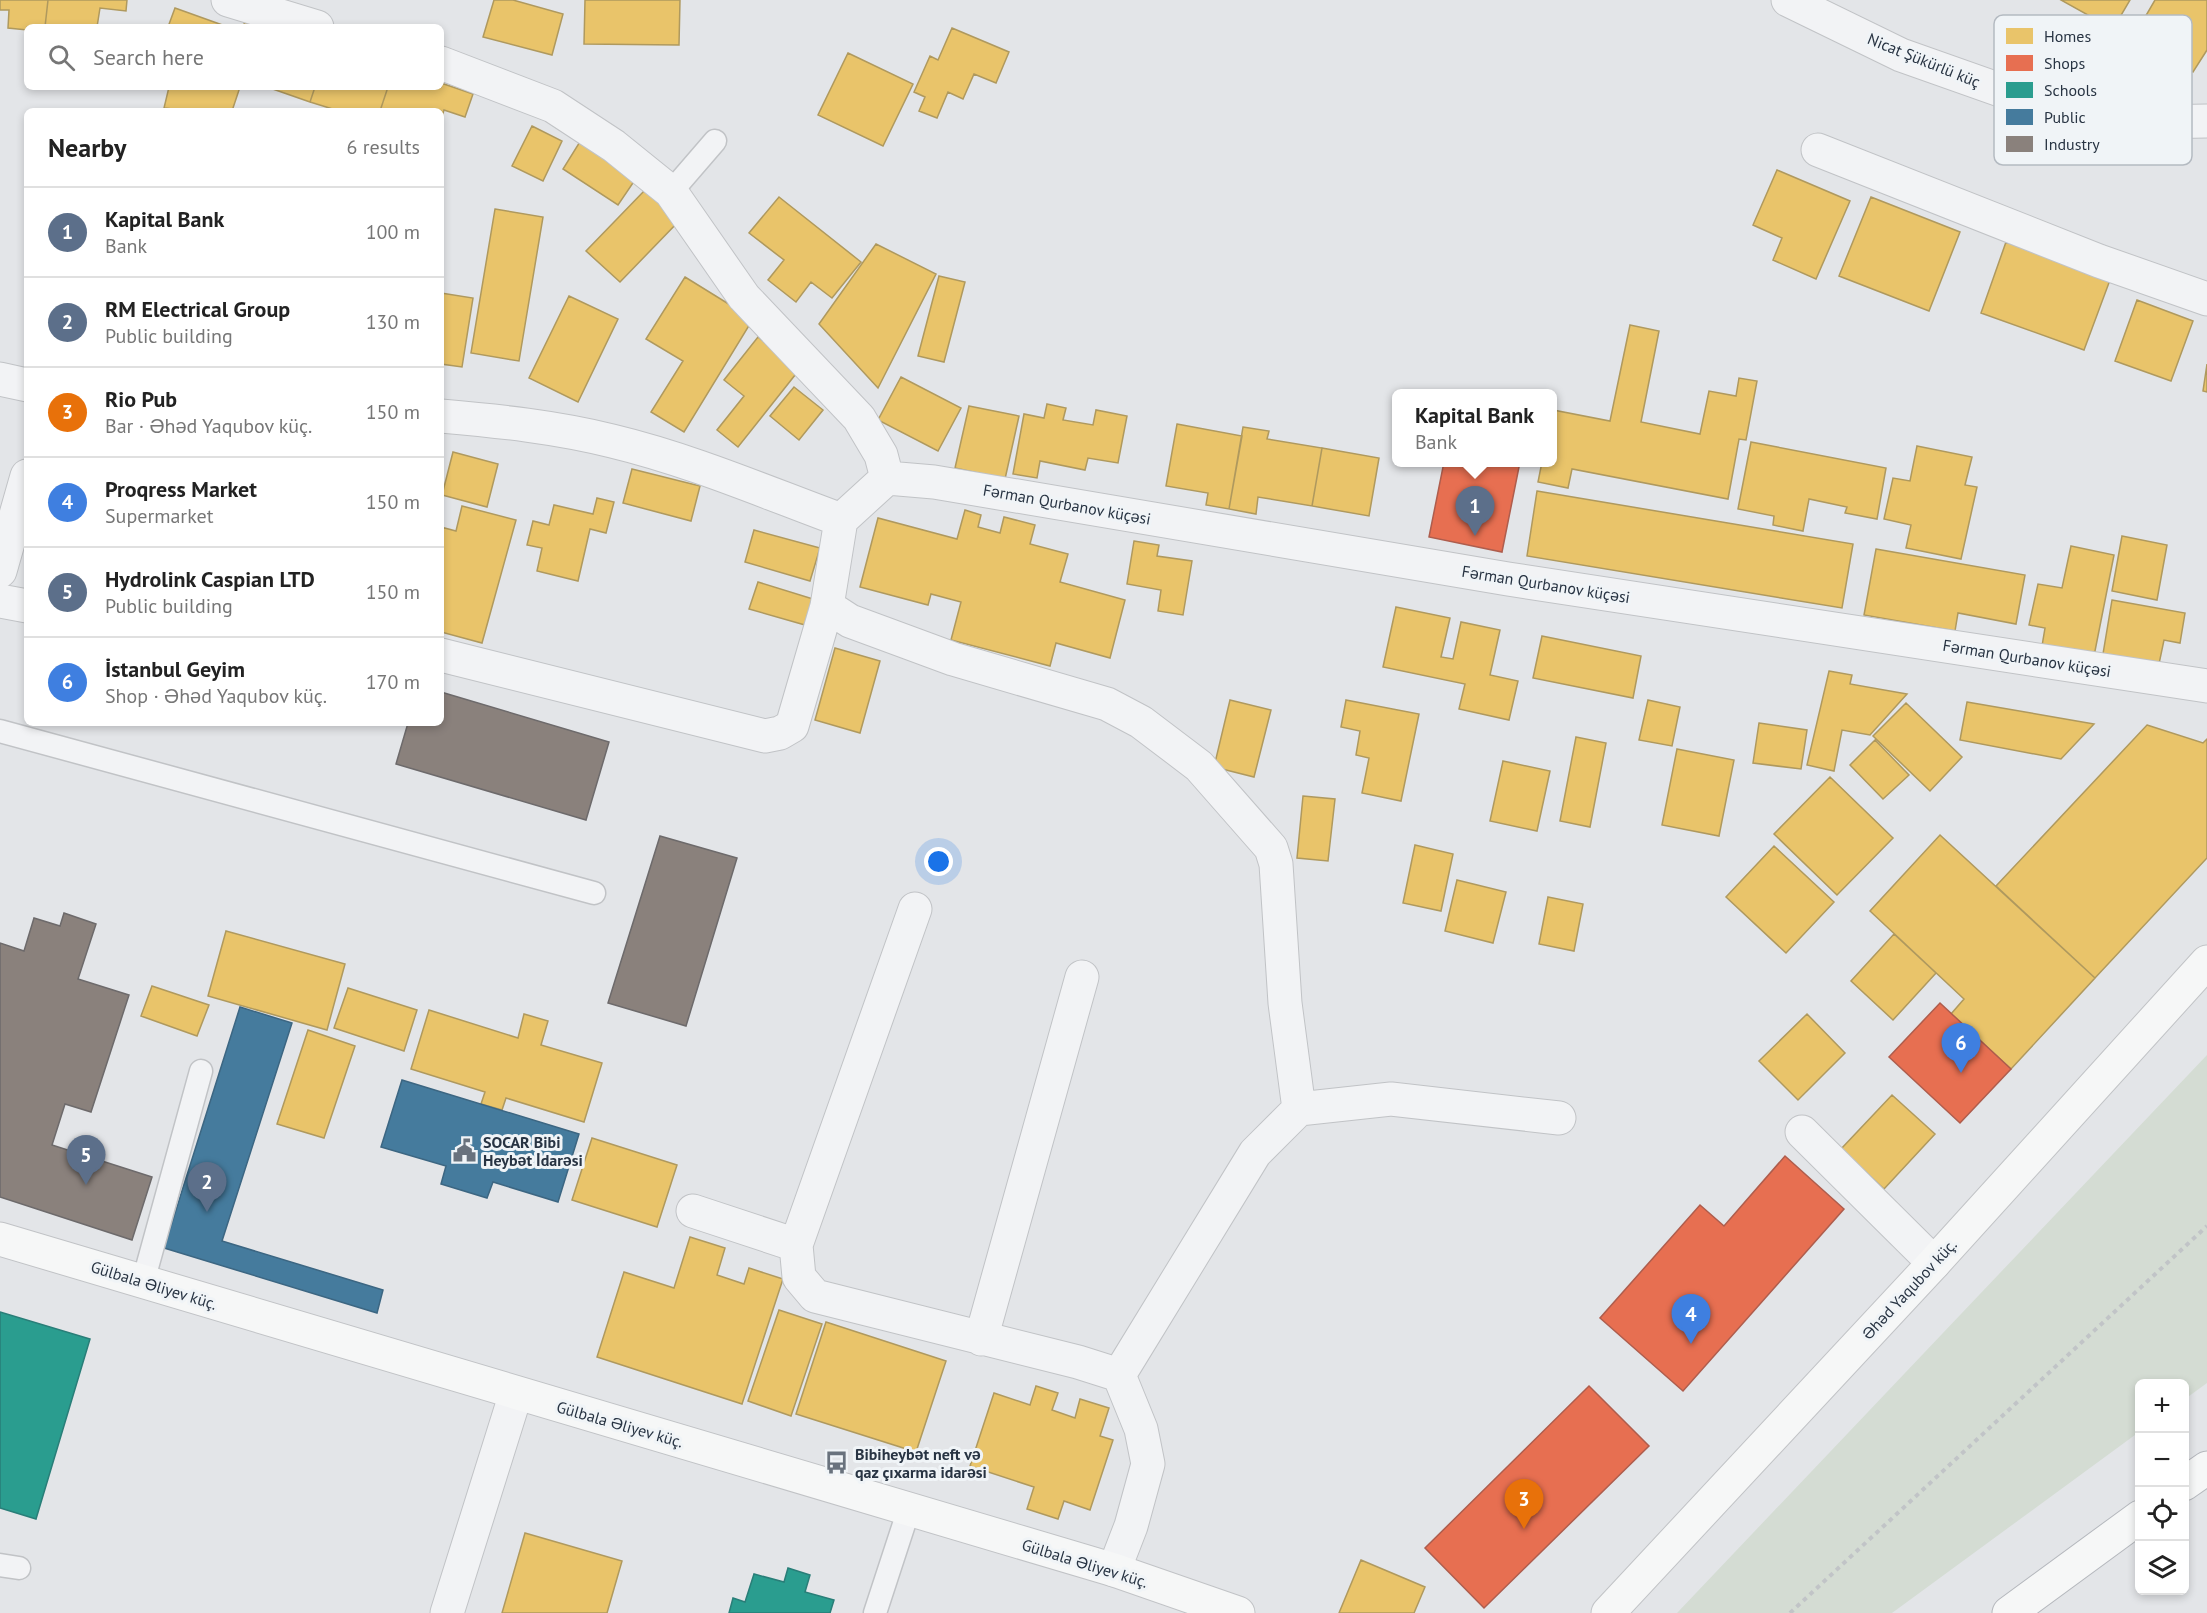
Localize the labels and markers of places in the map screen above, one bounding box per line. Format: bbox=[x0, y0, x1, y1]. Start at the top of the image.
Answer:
pin: 1 bbox=[1456, 486, 1494, 536]
pin: 6 bbox=[1942, 1024, 1980, 1073]
place label: SOCAR Bibi Heybət İdarəsi bbox=[483, 1132, 583, 1170]
pin: 5 bbox=[66, 1136, 106, 1185]
public building icon: SOCAR Bibi Heybət İdarəsi bbox=[452, 1138, 478, 1164]
pin: 2 bbox=[188, 1162, 226, 1212]
pin: 4 bbox=[1672, 1294, 1710, 1344]
place label: Bibiheybət neft və qaz çıxarma idarəsi bbox=[855, 1444, 987, 1482]
bus stop icon: Bibiheybət neft və qaz çıxarma idarəsi bbox=[824, 1450, 850, 1476]
pin: 3 bbox=[1504, 1480, 1544, 1529]

